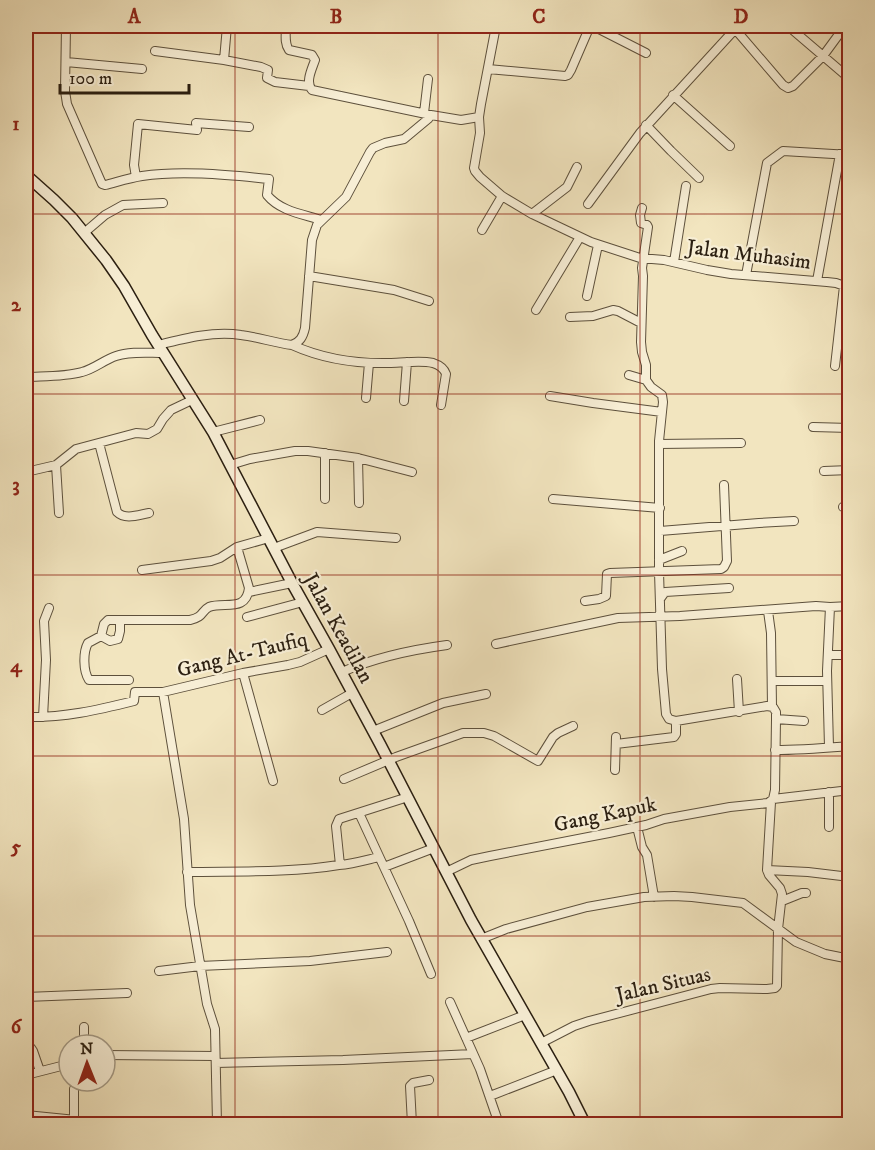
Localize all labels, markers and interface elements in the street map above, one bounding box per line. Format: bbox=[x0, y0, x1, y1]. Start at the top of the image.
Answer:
text: A bbox=[127, 5, 142, 30]
text: B bbox=[330, 5, 342, 30]
text: C bbox=[532, 5, 546, 30]
text: D bbox=[734, 5, 749, 30]
scale bar bbox=[60, 57, 189, 95]
text: 100 m bbox=[69, 68, 112, 90]
text: 1 bbox=[12, 112, 20, 137]
street label: Jalan Muhasim bbox=[683, 234, 813, 276]
text: 2 bbox=[11, 293, 22, 318]
text: 3 bbox=[12, 473, 20, 498]
street label: Jalan Keadilan bbox=[296, 567, 379, 688]
street label: Gang At-Taufiq bbox=[174, 626, 311, 684]
text: 4 bbox=[10, 654, 23, 679]
street label: Gang Kapuk bbox=[552, 791, 659, 839]
text: 5 bbox=[10, 835, 21, 860]
street label: Jalan Situas bbox=[611, 961, 713, 1009]
text: 6 bbox=[11, 1015, 23, 1040]
north arrow bbox=[57, 1033, 117, 1093]
text: N bbox=[80, 1039, 93, 1059]

